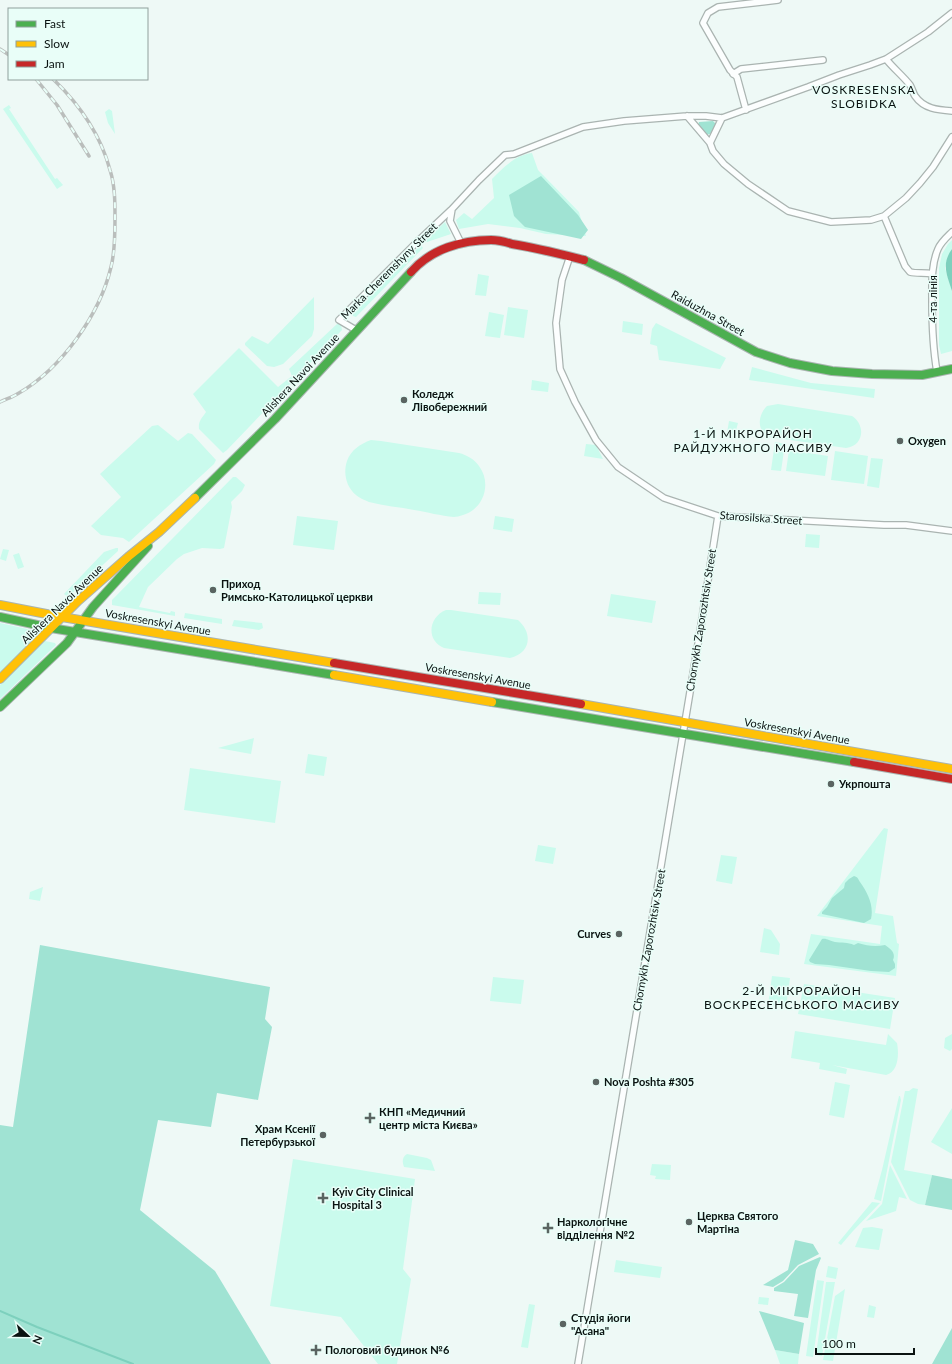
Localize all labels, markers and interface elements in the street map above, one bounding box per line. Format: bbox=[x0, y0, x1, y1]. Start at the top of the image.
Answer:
legend bbox=[8, 8, 148, 80]
text: Fast bbox=[44, 16, 66, 31]
text: Slow bbox=[44, 36, 70, 51]
text: Jam bbox=[44, 56, 65, 71]
district label: VOSKRESENSKA SLOBIDKA bbox=[812, 82, 916, 111]
street label: Marka Cheremshyny Street bbox=[338, 220, 440, 322]
street label: 4-та лінія bbox=[926, 275, 939, 323]
street label: Raiduzhna Street bbox=[669, 287, 747, 338]
street label: Alishera Navoi Avenue bbox=[258, 330, 341, 419]
place label: Коледж Лівобережний bbox=[411, 387, 487, 413]
marker: Коледж Лівобережний bbox=[399, 395, 409, 405]
district label: 1-Й МІКРОРАЙОН РАЙДУЖНОГО МАСИВУ bbox=[674, 426, 832, 455]
place label: Oxygen bbox=[908, 434, 946, 447]
marker: Oxygen bbox=[895, 436, 905, 446]
street label: Starosilska Street bbox=[719, 508, 803, 527]
street label: Chornykh Zaporozhtsiv Street bbox=[683, 548, 718, 692]
street label: Alishera Navoi Avenue bbox=[18, 561, 105, 646]
place label: Приход Римсько-Католицької церкви bbox=[221, 577, 373, 603]
marker: Приход Римсько-Католицької церкви bbox=[208, 585, 218, 595]
street label: Voskresenskyi Avenue bbox=[104, 606, 212, 637]
street label: Voskresenskyi Avenue bbox=[424, 660, 532, 691]
street label: Voskresenskyi Avenue bbox=[743, 715, 851, 746]
place label: Укрпошта bbox=[838, 777, 890, 790]
marker: Укрпошта bbox=[826, 779, 836, 789]
street label: Chornykh Zaporozhtsiv Street bbox=[630, 868, 667, 1012]
place label: Curves bbox=[577, 927, 611, 940]
marker: Curves bbox=[614, 929, 624, 939]
district label: 2-Й МІКРОРАЙОН ВОСКРЕСЕНСЬКОГО МАСИВУ bbox=[704, 983, 900, 1012]
place label: Nova Poshta #305 bbox=[604, 1075, 694, 1088]
marker: Nova Poshta #305 bbox=[591, 1077, 601, 1087]
place label: КНП «Медичний центр міста Києва» bbox=[379, 1105, 478, 1131]
marker: КНП «Медичний центр міста Києва» bbox=[364, 1112, 376, 1124]
place label: Храм Ксенії Петербурзької bbox=[240, 1122, 316, 1148]
marker: Храм Ксенії Петербурзької bbox=[318, 1130, 328, 1140]
place label: Kyiv City Clinical Hospital 3 bbox=[332, 1185, 414, 1211]
marker: Kyiv City Clinical Hospital 3 bbox=[317, 1192, 329, 1204]
place label: Церква Святого Мартіна bbox=[697, 1209, 778, 1235]
place label: Наркологічне відділення №2 bbox=[557, 1215, 635, 1241]
marker: Церква Святого Мартіна bbox=[684, 1217, 694, 1227]
marker: Наркологічне відділення №2 bbox=[542, 1222, 554, 1234]
place label: Студія йоги "Асана" bbox=[571, 1311, 631, 1337]
north arrow bbox=[8, 1316, 48, 1356]
marker: Студія йоги "Асана" bbox=[558, 1319, 568, 1329]
scale bar bbox=[816, 1330, 914, 1356]
text: N bbox=[30, 1334, 45, 1346]
text: 100 m bbox=[822, 1336, 856, 1351]
place label: Пологовий будинок №6 bbox=[325, 1343, 450, 1356]
marker: Пологовий будинок №6 bbox=[310, 1344, 322, 1356]

